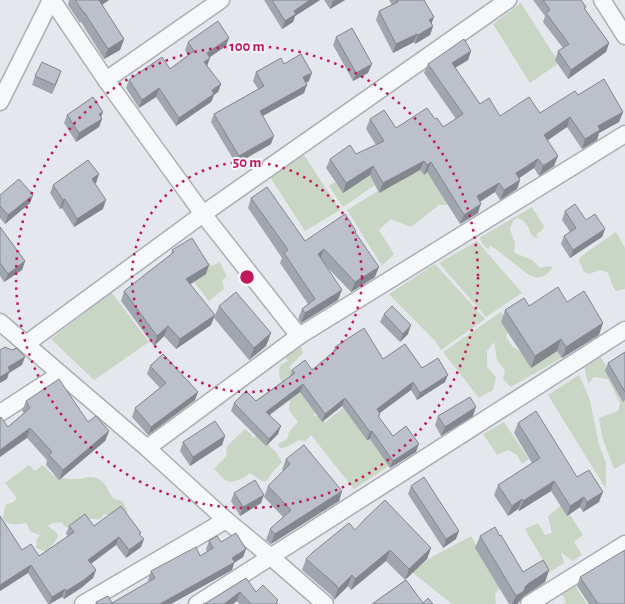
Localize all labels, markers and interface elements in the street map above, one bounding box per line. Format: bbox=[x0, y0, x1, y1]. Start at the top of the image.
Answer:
text: 100 m bbox=[229, 39, 265, 54]
text: 50 m bbox=[233, 155, 261, 170]
centre of rings bbox=[238, 268, 256, 286]

